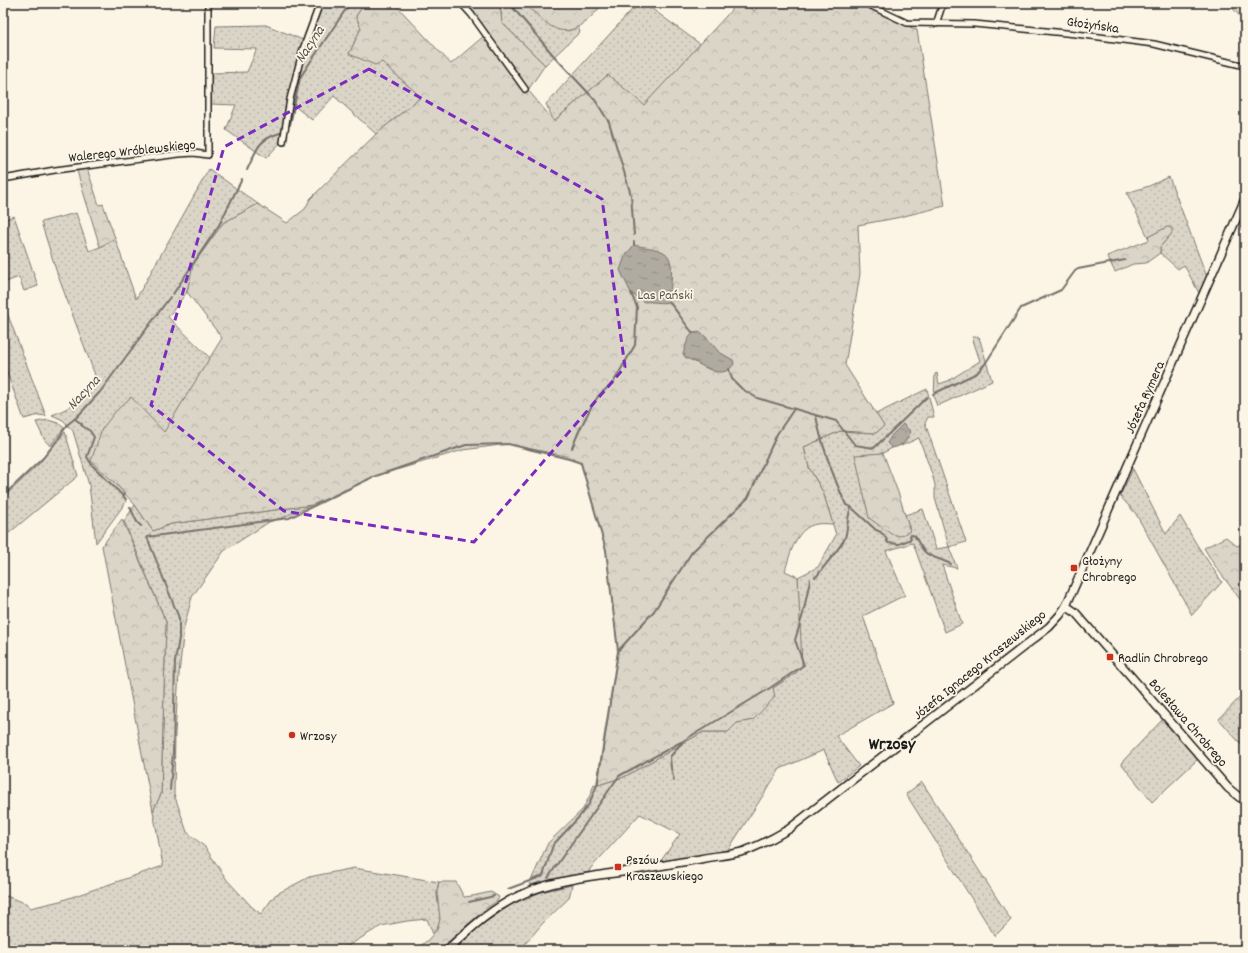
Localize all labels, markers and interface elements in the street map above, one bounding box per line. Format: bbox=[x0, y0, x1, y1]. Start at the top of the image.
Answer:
street label: Głożyńska bbox=[1065, 12, 1121, 40]
water label: Nacyna bbox=[290, 21, 332, 68]
street label: Walerego Wróblewskiego bbox=[68, 135, 197, 169]
park label: Las Pański bbox=[638, 286, 693, 306]
street label: Józefa Rymera bbox=[1121, 358, 1171, 437]
water label: Nacyna bbox=[63, 370, 107, 416]
place label: Głożyny Chrobrego bbox=[1082, 552, 1137, 588]
marker: Głożyny Chrobrego bbox=[1069, 563, 1079, 573]
street label: Józefa Ignacego Kraszewskiego bbox=[910, 606, 1051, 725]
place label: Radlin Chrobrego bbox=[1118, 649, 1208, 669]
marker: Radlin Chrobrego bbox=[1105, 652, 1115, 662]
street label: Bolesława Chrobrego bbox=[1143, 675, 1232, 772]
place label: Wrzosy bbox=[300, 727, 337, 747]
marker: Wrzosy bbox=[287, 730, 297, 740]
district label: Wrzosy bbox=[869, 733, 916, 758]
place label: Pszów Kraszewskiego bbox=[626, 851, 703, 887]
marker: Pszów Kraszewskiego bbox=[613, 862, 623, 872]

